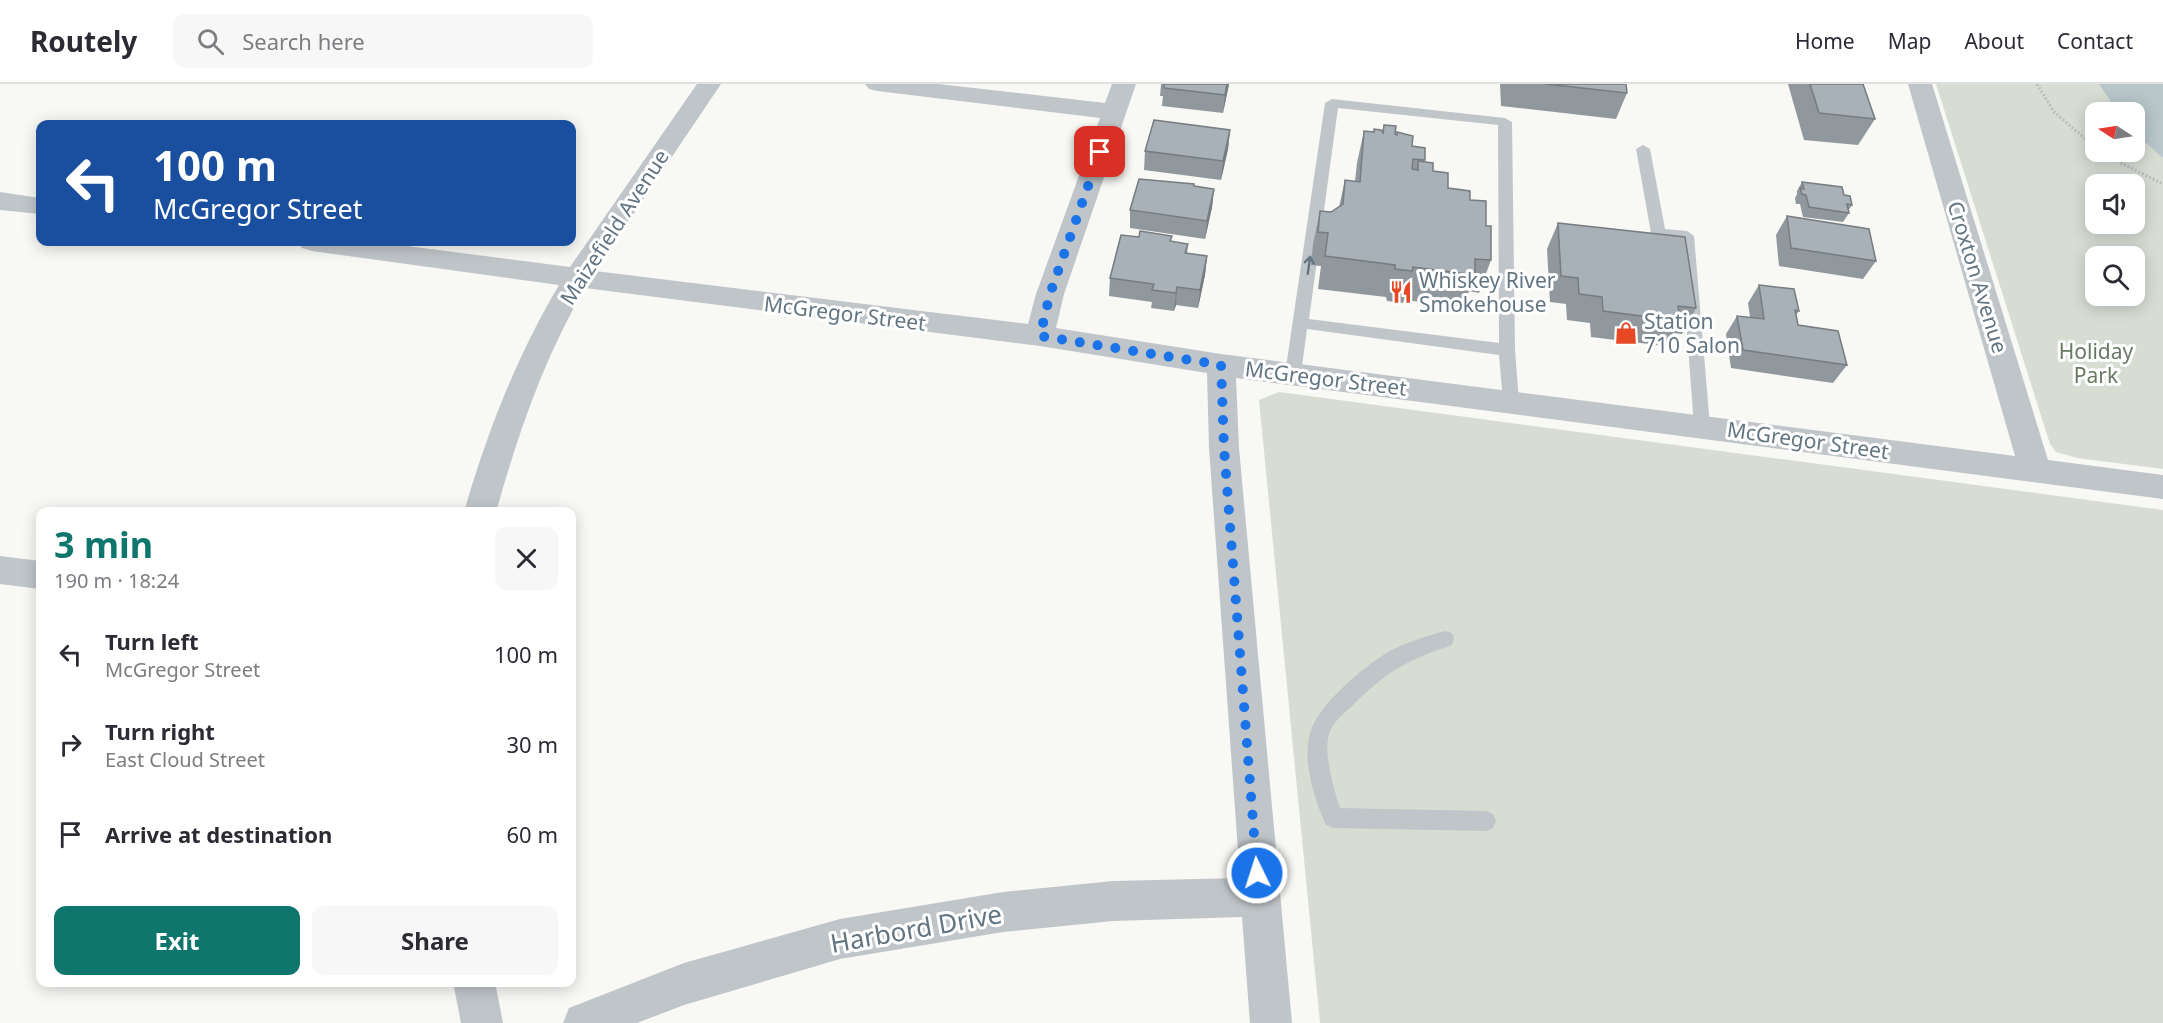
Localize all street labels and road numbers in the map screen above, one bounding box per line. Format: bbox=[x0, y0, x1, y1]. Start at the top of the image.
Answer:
street label: Maizefield Avenue bbox=[553, 144, 675, 310]
street label: Croxton Avenue bbox=[1942, 198, 2014, 356]
street label: McGregor Street bbox=[762, 289, 928, 337]
street label: McGregor Street bbox=[1243, 354, 1409, 402]
street label: McGregor Street bbox=[1725, 415, 1891, 465]
street label: Harbord Drive bbox=[827, 895, 1005, 961]

